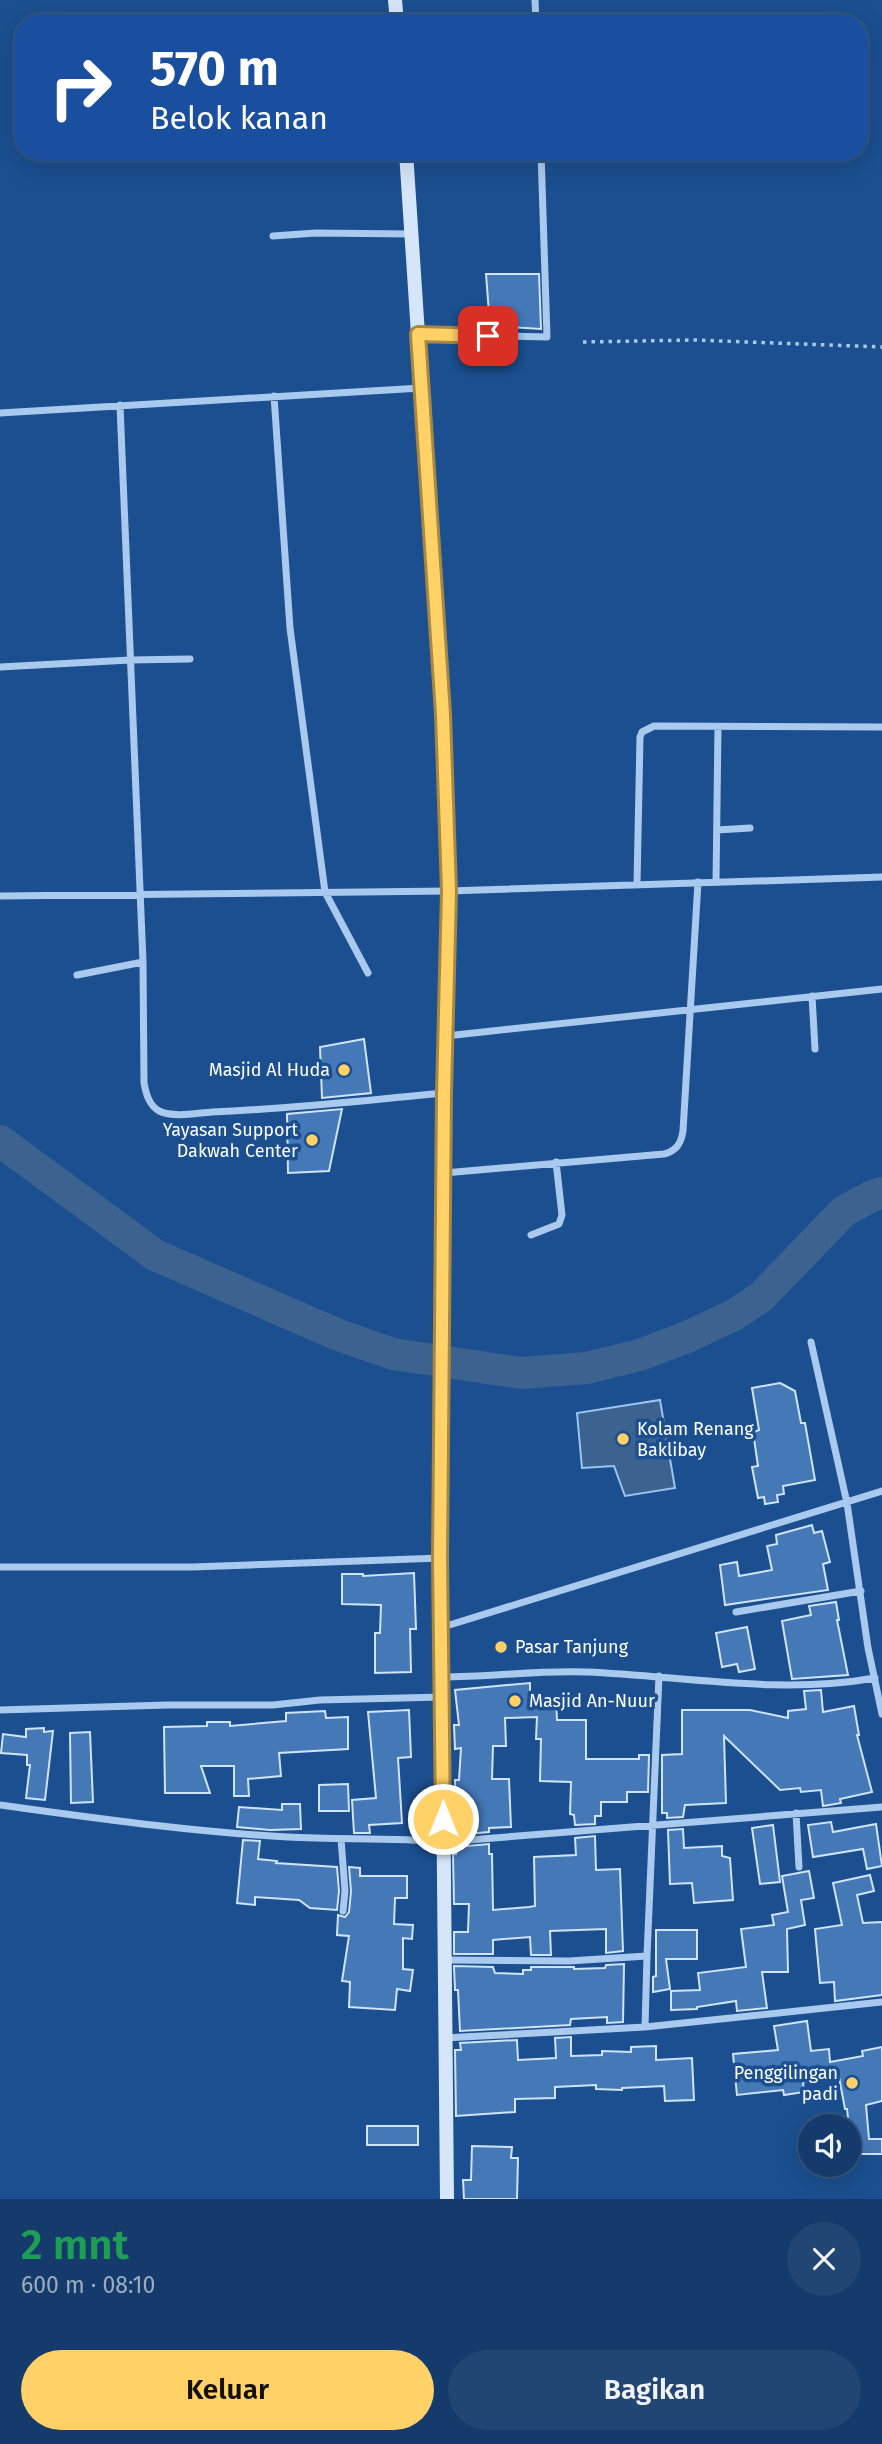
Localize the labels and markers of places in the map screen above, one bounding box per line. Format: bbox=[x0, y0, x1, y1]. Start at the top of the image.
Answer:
pin bbox=[458, 306, 518, 366]
place label: Masjid Al Huda bbox=[209, 1059, 330, 1081]
marker: Masjid Al Huda bbox=[336, 1062, 352, 1078]
place label: Yayasan Support Dakwah Center bbox=[163, 1119, 298, 1162]
marker: Yayasan Support Dakwah Center bbox=[304, 1132, 320, 1148]
place label: Kolam Renang Baklibay bbox=[637, 1418, 754, 1461]
marker: Kolam Renang Baklibay bbox=[615, 1431, 631, 1447]
place label: Pasar Tanjung bbox=[515, 1636, 629, 1658]
marker: Pasar Tanjung bbox=[493, 1639, 509, 1655]
place label: Masjid An-Nuur bbox=[529, 1690, 655, 1712]
marker: Masjid An-Nuur bbox=[507, 1693, 523, 1709]
place label: Penggilingan padi bbox=[734, 2062, 838, 2105]
marker: Penggilingan padi bbox=[844, 2075, 860, 2091]

